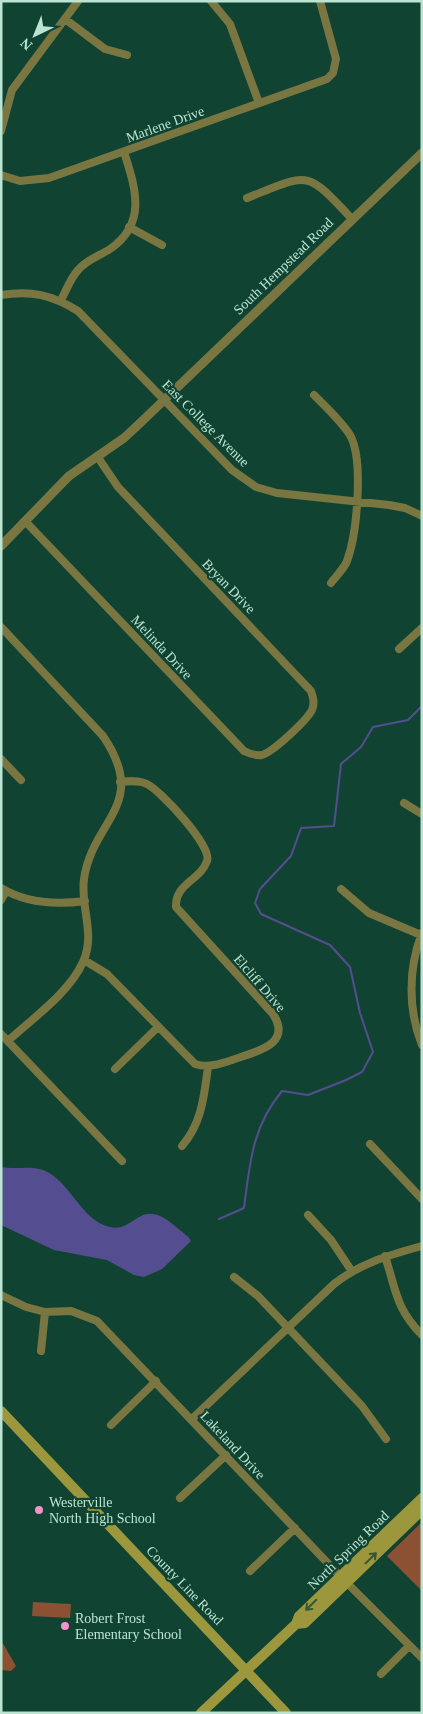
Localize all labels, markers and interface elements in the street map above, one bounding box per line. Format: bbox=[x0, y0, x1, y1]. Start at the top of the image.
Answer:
north arrow bbox=[10, 10, 60, 60]
text: N bbox=[18, 35, 35, 53]
street label: Marlene Drive bbox=[124, 103, 206, 146]
street label: South Hempstead Road bbox=[231, 215, 336, 318]
street label: East College Avenue bbox=[159, 377, 252, 470]
street label: Bryan Drive bbox=[199, 556, 258, 617]
street label: Melinda Drive bbox=[128, 612, 195, 682]
street label: Elcliff Drive bbox=[231, 952, 289, 1015]
street label: Lakeland Drive bbox=[197, 1408, 268, 1482]
place label: Westerville North High School bbox=[49, 1495, 156, 1526]
marker: Westerville North High School bbox=[33, 1504, 45, 1516]
street label: North Spring Road bbox=[305, 1508, 392, 1593]
street label: County Line Road bbox=[143, 1543, 226, 1628]
one-way arrow bbox=[365, 1552, 378, 1564]
one-way arrow bbox=[305, 1599, 317, 1611]
place label: Robert Frost Elementary School bbox=[75, 1611, 182, 1642]
marker: Robert Frost Elementary School bbox=[59, 1620, 71, 1632]

